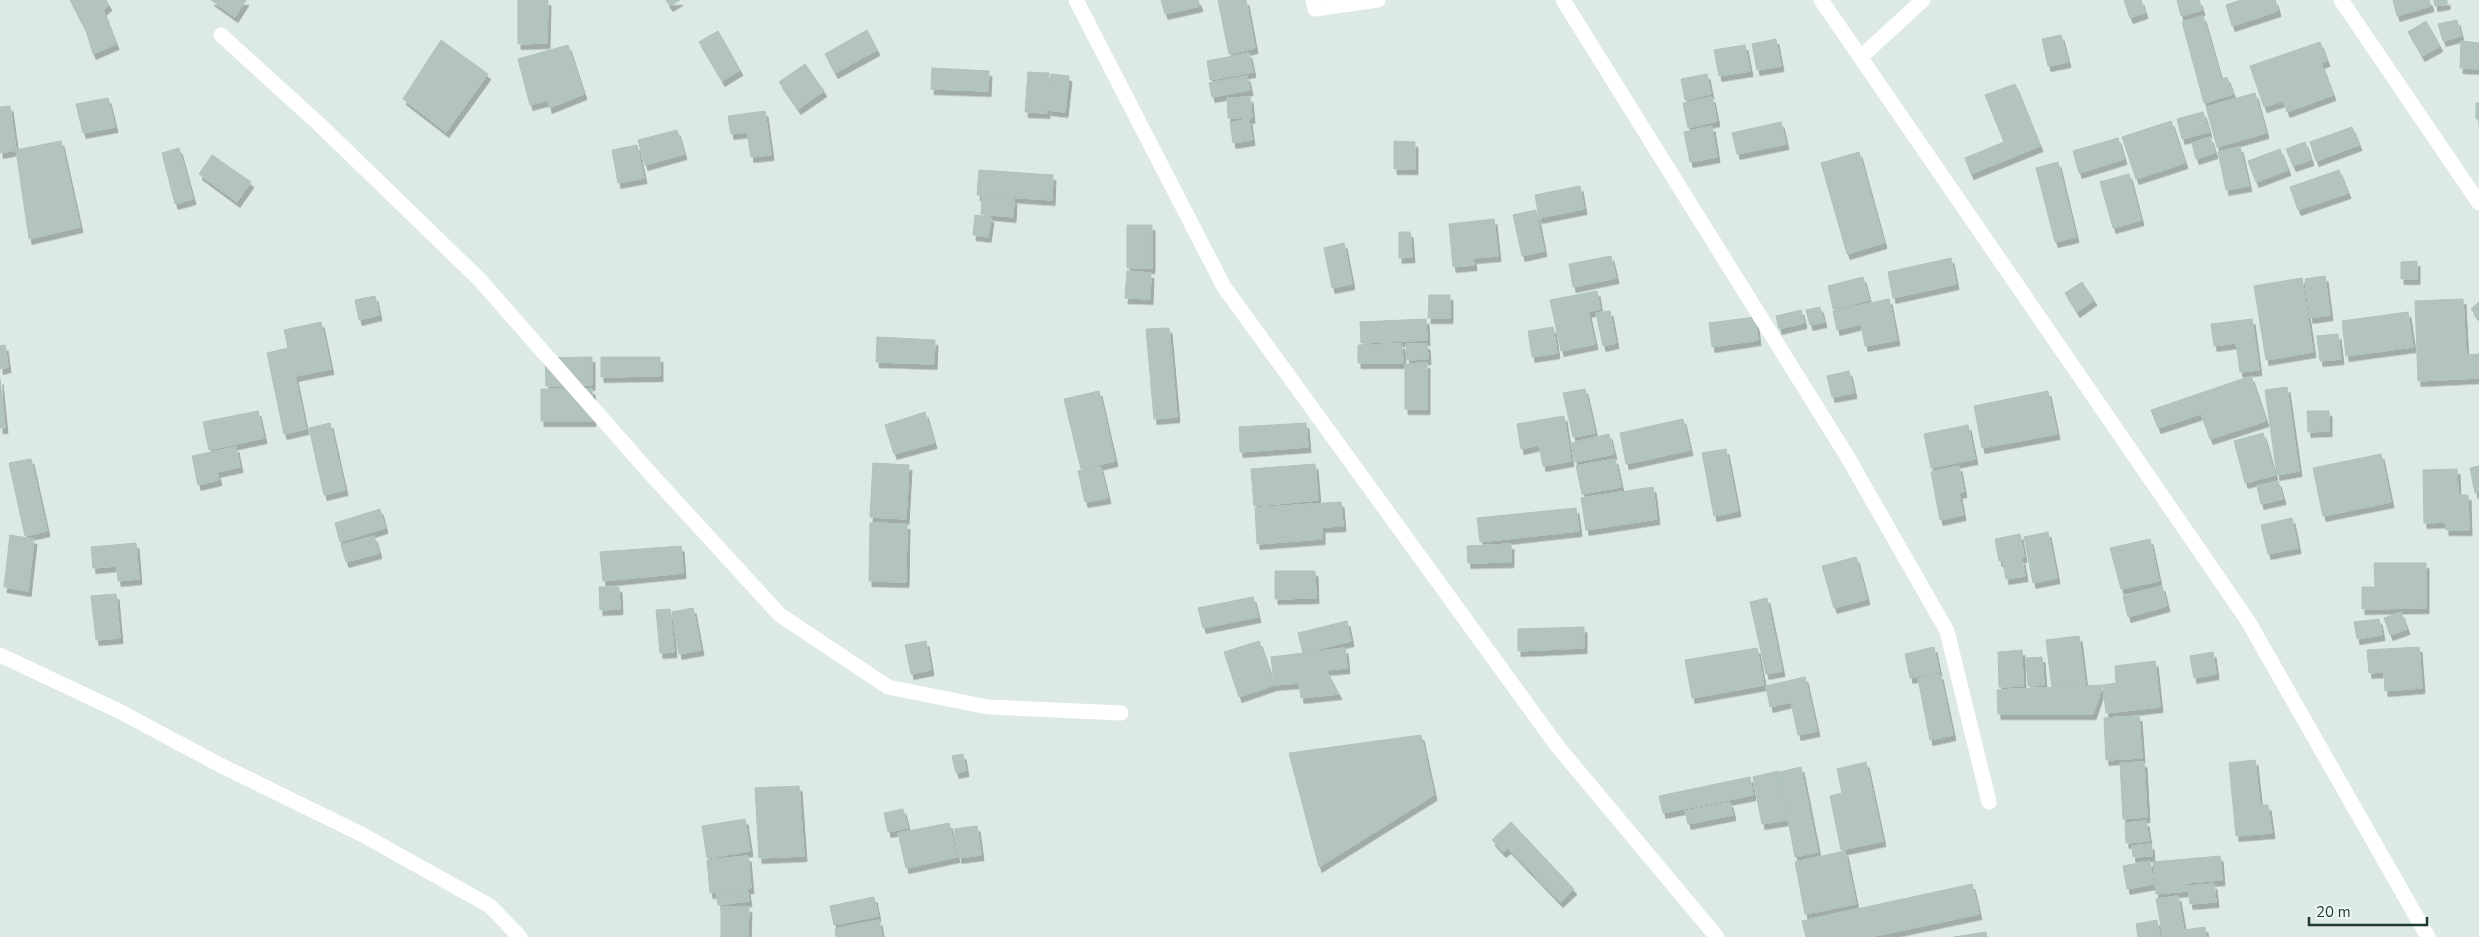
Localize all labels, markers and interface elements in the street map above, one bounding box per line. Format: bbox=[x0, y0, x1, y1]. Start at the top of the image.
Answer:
scale bar bbox=[2309, 894, 2426, 926]
text: 20 m bbox=[2316, 902, 2351, 922]

